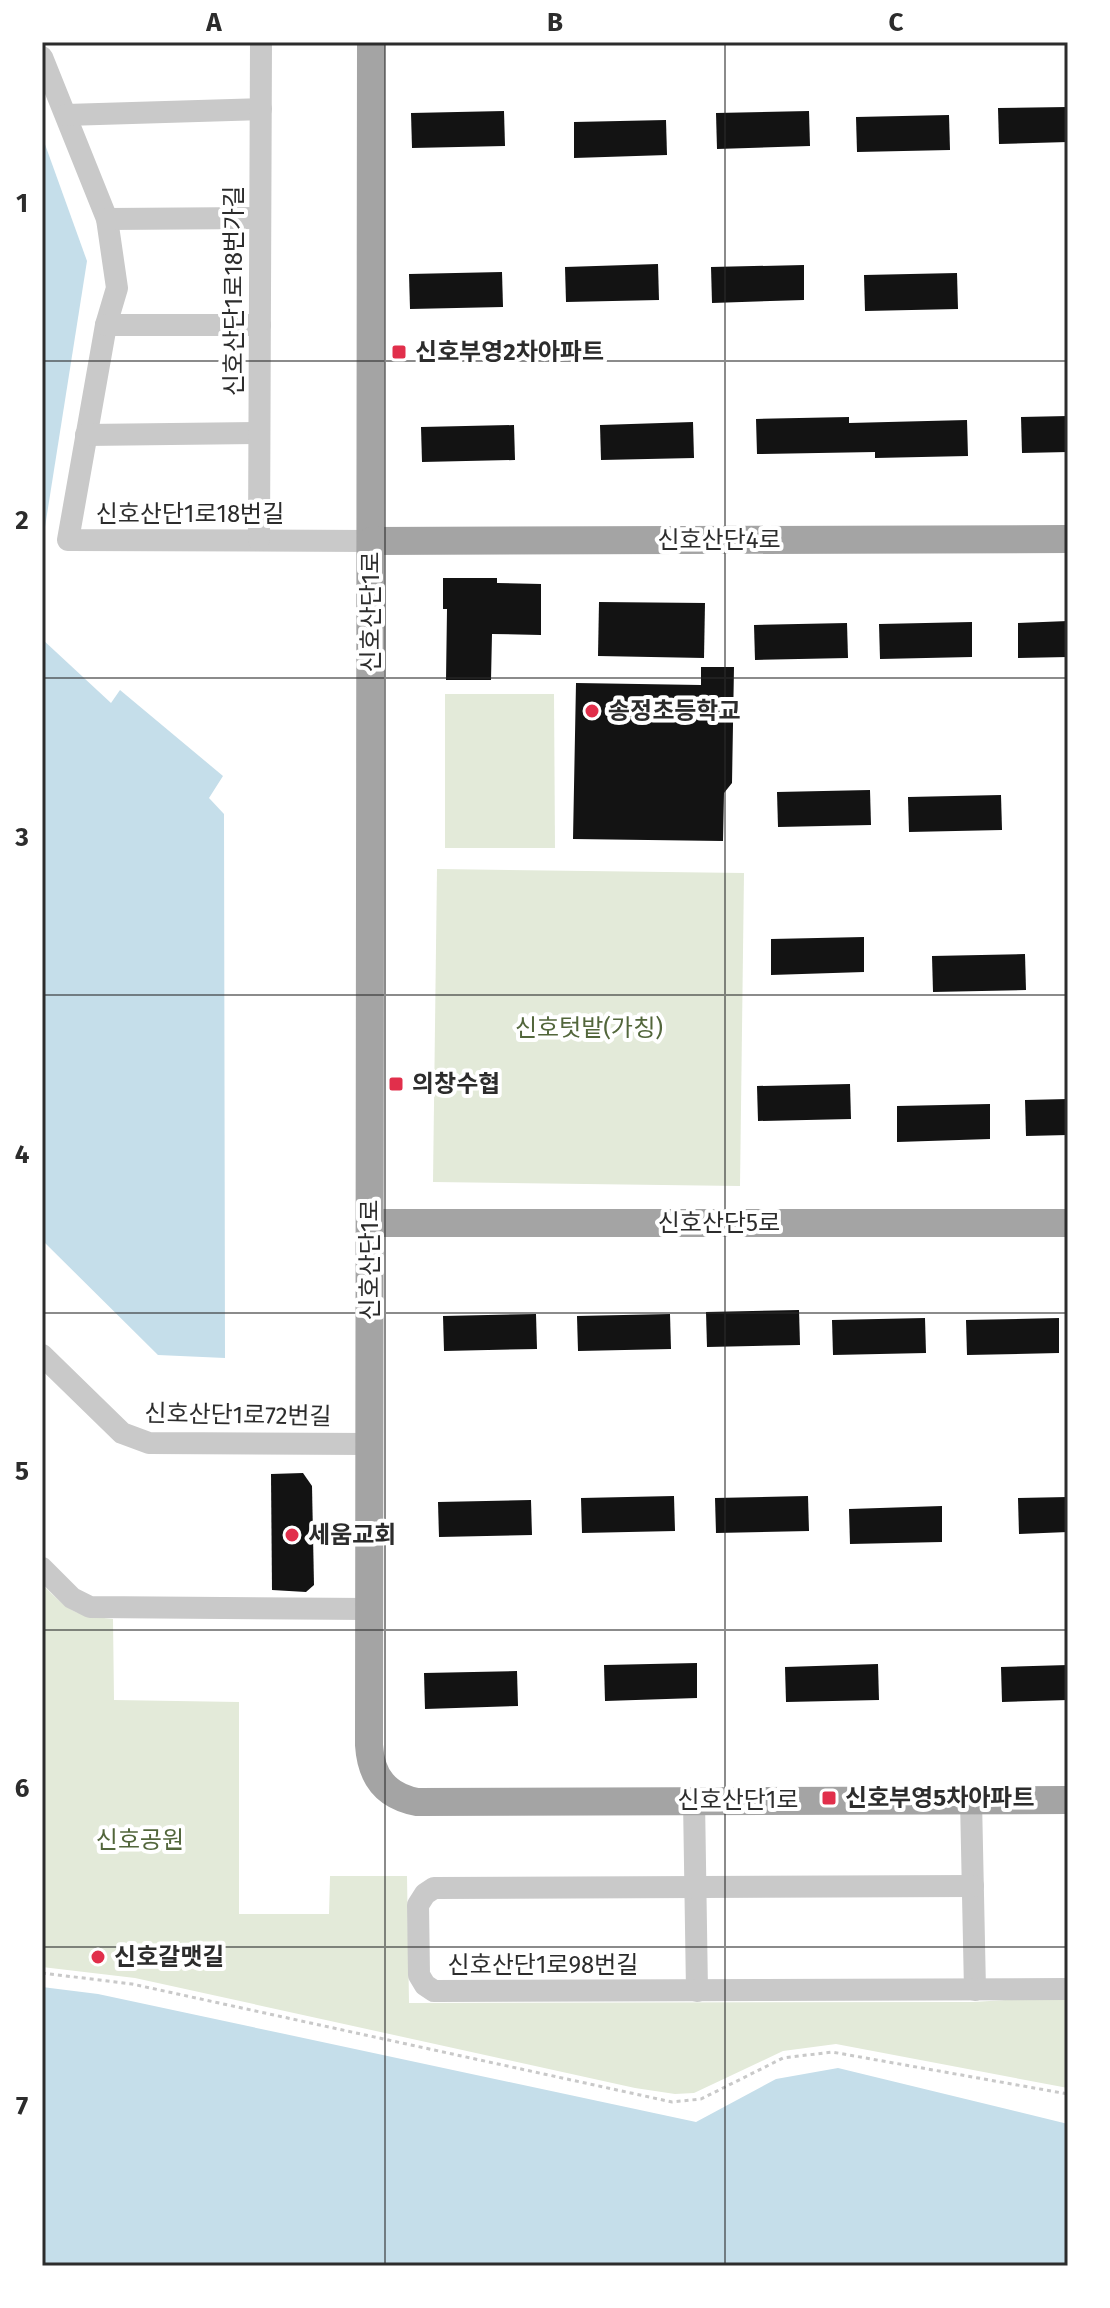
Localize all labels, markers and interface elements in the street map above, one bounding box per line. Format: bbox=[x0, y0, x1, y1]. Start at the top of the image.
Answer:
text: A bbox=[205, 7, 222, 38]
text: B bbox=[547, 7, 563, 38]
text: C bbox=[889, 7, 904, 38]
street label: 신호산단1로18번가길 bbox=[220, 186, 248, 396]
text: 1 bbox=[16, 188, 28, 219]
place label: 신호부영2차아파트 bbox=[415, 338, 604, 366]
marker: 신호부영2차아파트 bbox=[390, 343, 408, 361]
street label: 신호산단1로18번길 bbox=[96, 500, 284, 528]
text: 2 bbox=[15, 505, 29, 536]
street label: 신호산단4로 bbox=[657, 526, 781, 554]
street label: 신호산단1로 bbox=[357, 552, 385, 672]
place label: 송정초등학교 bbox=[608, 697, 740, 725]
marker: 송정초등학교 bbox=[583, 702, 601, 720]
text: 3 bbox=[14, 822, 29, 853]
park label: 신호텃밭(가칭) bbox=[515, 1014, 663, 1042]
place label: 의창수협 bbox=[412, 1070, 500, 1098]
marker: 의창수협 bbox=[387, 1075, 405, 1093]
text: 4 bbox=[15, 1139, 30, 1170]
street label: 신호산단1로 bbox=[356, 1200, 384, 1320]
street label: 신호산단5로 bbox=[658, 1209, 780, 1237]
street label: 신호산단1로72번길 bbox=[144, 1399, 332, 1431]
text: 5 bbox=[15, 1456, 29, 1487]
place label: 세움교회 bbox=[308, 1521, 396, 1549]
marker: 세움교회 bbox=[283, 1526, 301, 1544]
text: 6 bbox=[15, 1773, 30, 1804]
place label: 신호부영5차아파트 bbox=[845, 1784, 1035, 1812]
street label: 신호산단1로 bbox=[678, 1786, 798, 1814]
marker: 신호부영5차아파트 bbox=[820, 1789, 838, 1807]
park label: 신호공원 bbox=[96, 1826, 184, 1854]
place label: 신호갈맷길 bbox=[114, 1943, 224, 1971]
marker: 신호갈맷길 bbox=[89, 1948, 107, 1966]
street label: 신호산단1로98번길 bbox=[448, 1951, 638, 1979]
text: 7 bbox=[16, 2091, 28, 2122]

